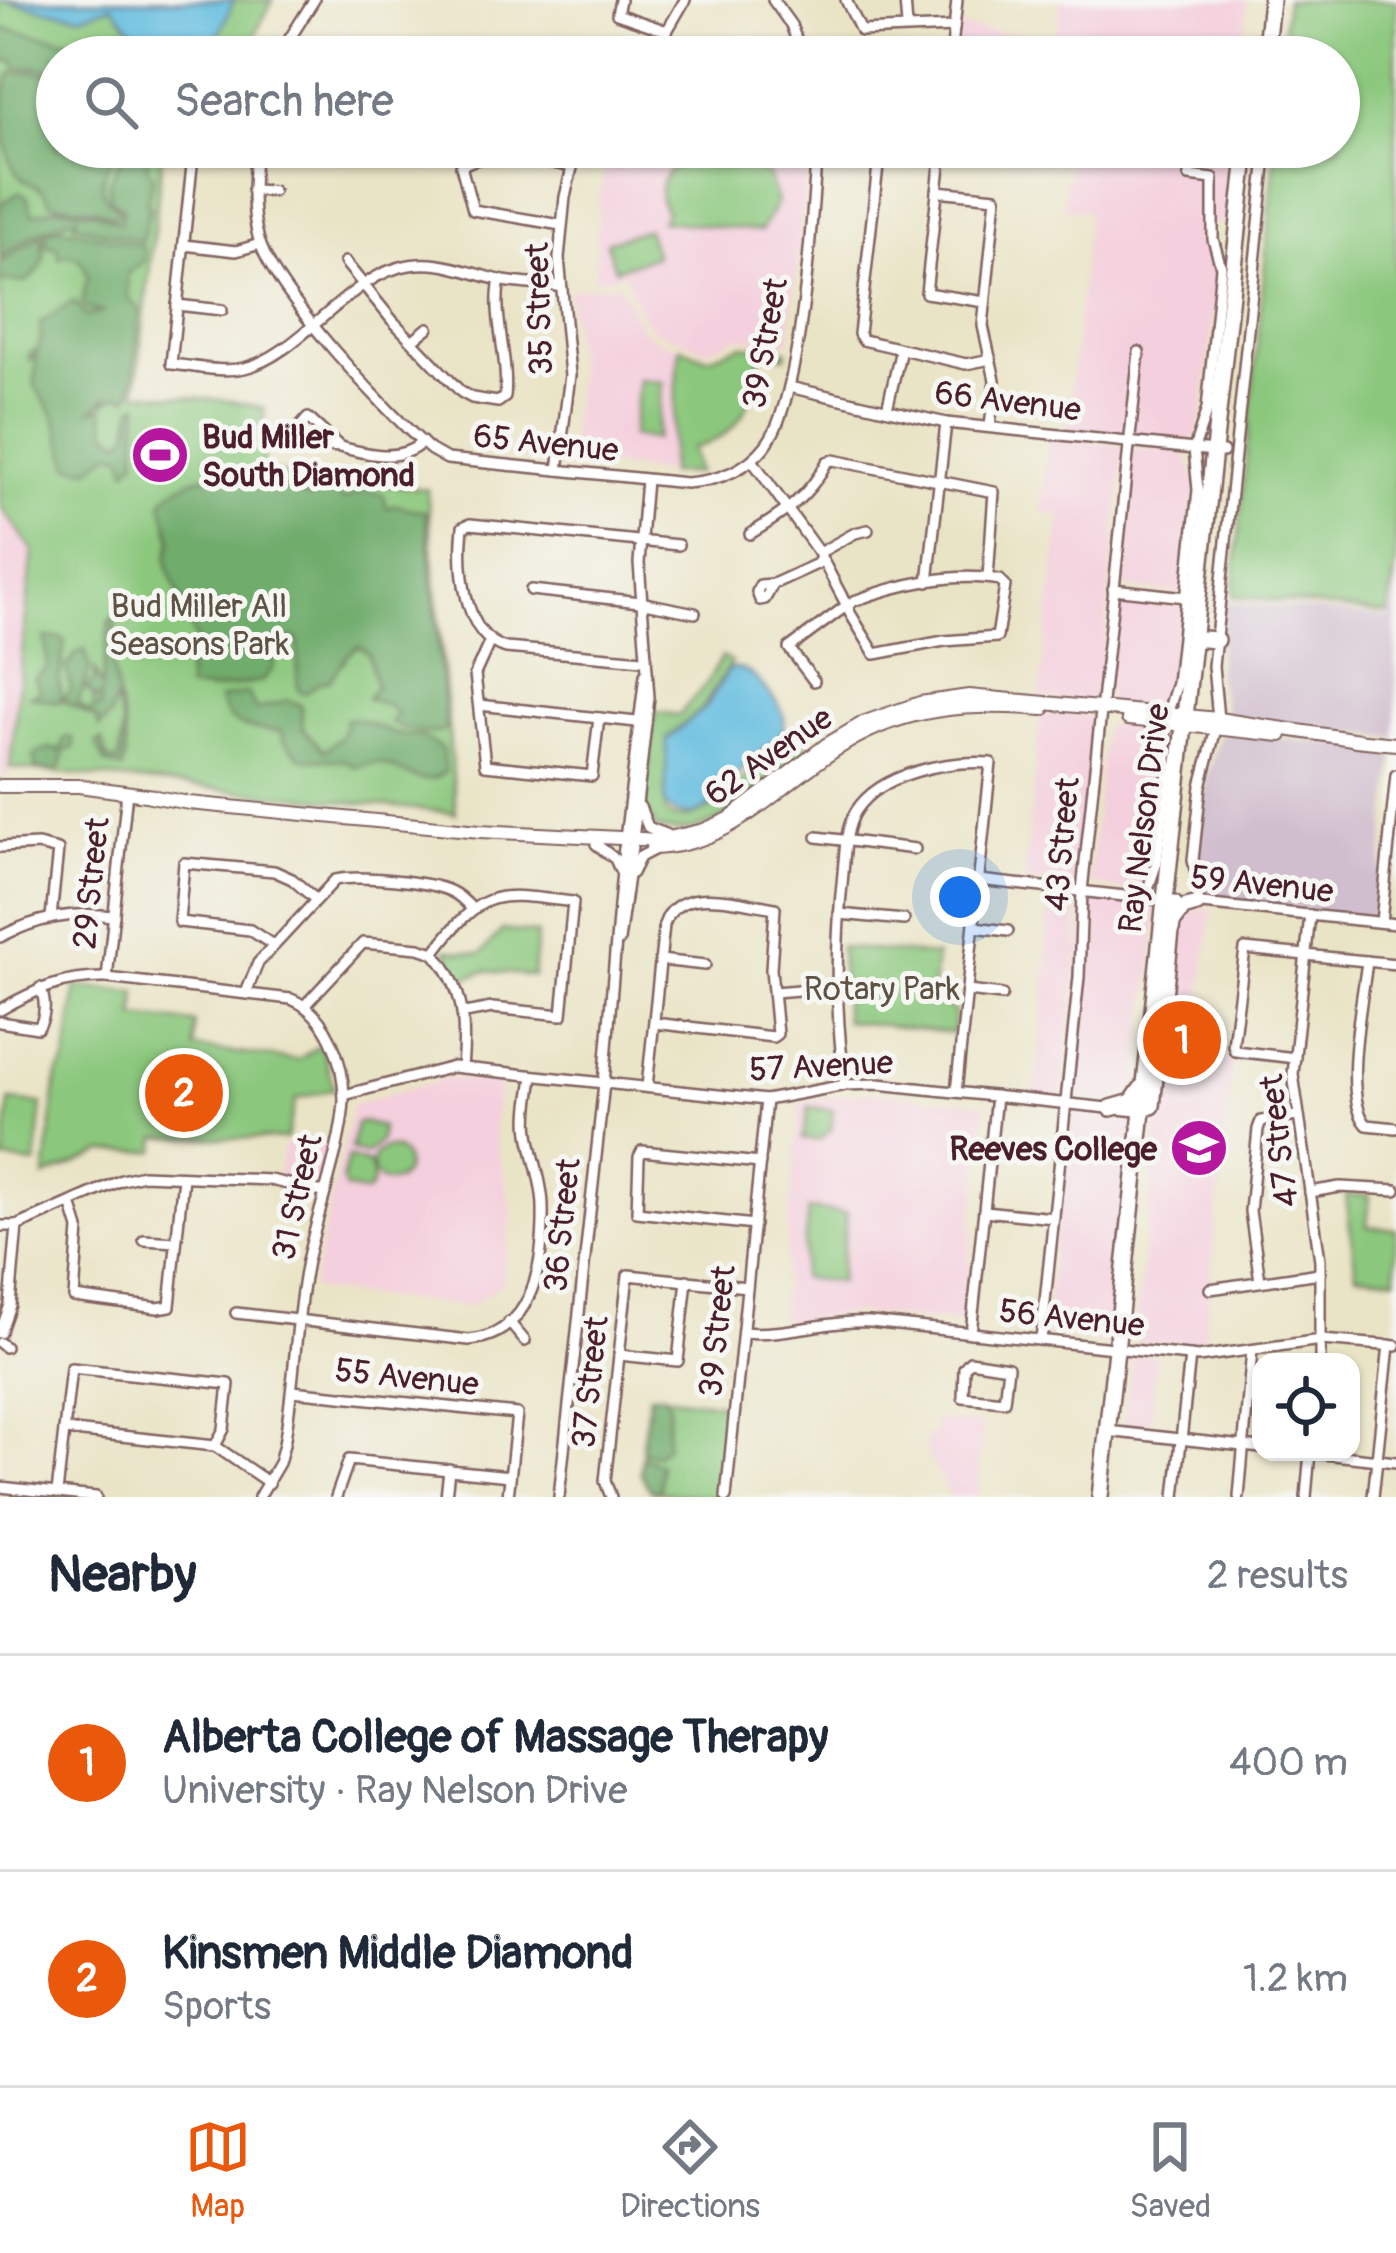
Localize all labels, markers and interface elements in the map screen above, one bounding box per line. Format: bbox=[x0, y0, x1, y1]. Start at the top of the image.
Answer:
search box bbox=[36, 36, 1360, 168]
icon: search bbox=[78, 69, 144, 135]
text: Search here bbox=[174, 74, 394, 130]
street label: 35 Street bbox=[517, 241, 562, 376]
street label: 39 Street bbox=[734, 274, 797, 412]
street label: 66 Avenue bbox=[932, 372, 1083, 431]
street label: 65 Avenue bbox=[471, 415, 620, 471]
place label: Bud Miller South Diamond bbox=[202, 417, 415, 496]
sports icon: Bud Miller South Diamond bbox=[129, 424, 191, 486]
park label: Bud Miller All Seasons Park bbox=[109, 586, 290, 665]
street label: 62 Avenue bbox=[697, 697, 841, 815]
street label: Ray Nelson Drive bbox=[1110, 701, 1179, 935]
street label: 43 Street bbox=[1036, 775, 1089, 913]
street label: 29 Street bbox=[64, 815, 119, 951]
street label: 59 Avenue bbox=[1188, 857, 1335, 912]
your location bbox=[930, 867, 990, 927]
park label: Rotary Park bbox=[804, 969, 960, 1010]
pin: 1 bbox=[1143, 995, 1221, 1085]
street label: 57 Avenue bbox=[748, 1042, 894, 1091]
pin: 2 bbox=[145, 1048, 223, 1138]
street label: 47 Street bbox=[1251, 1071, 1308, 1209]
school or university icon: Reeves College bbox=[1168, 1117, 1230, 1179]
place label: Reeves College bbox=[949, 1129, 1158, 1170]
street label: 31 Street bbox=[263, 1130, 332, 1264]
street label: 36 Street bbox=[535, 1156, 590, 1294]
street label: 39 Street bbox=[690, 1263, 745, 1399]
street label: 56 Avenue bbox=[997, 1290, 1146, 1346]
street label: 37 Street bbox=[563, 1313, 618, 1450]
street label: 55 Avenue bbox=[333, 1350, 481, 1405]
map controls bbox=[1252, 1353, 1360, 1461]
button: locate bbox=[1252, 1353, 1360, 1461]
text: Nearby bbox=[48, 1543, 196, 1607]
text: 2 results bbox=[1207, 1551, 1348, 1600]
text: Alberta College of Massage Therapy bbox=[162, 1710, 828, 1766]
text: 1 bbox=[79, 1738, 95, 1787]
text: 400 m bbox=[1229, 1738, 1348, 1787]
text: University · Ray Nelson Drive bbox=[162, 1766, 627, 1815]
text: Kinsmen Middle Diamond bbox=[162, 1926, 633, 1982]
text: 2 bbox=[76, 1954, 98, 2003]
text: 1.2 km bbox=[1243, 1954, 1348, 2003]
text: Sports bbox=[162, 1982, 271, 2031]
tab: Map bbox=[185, 2114, 251, 2227]
tab: Directions bbox=[620, 2114, 760, 2227]
tab: Saved bbox=[1129, 2114, 1211, 2227]

